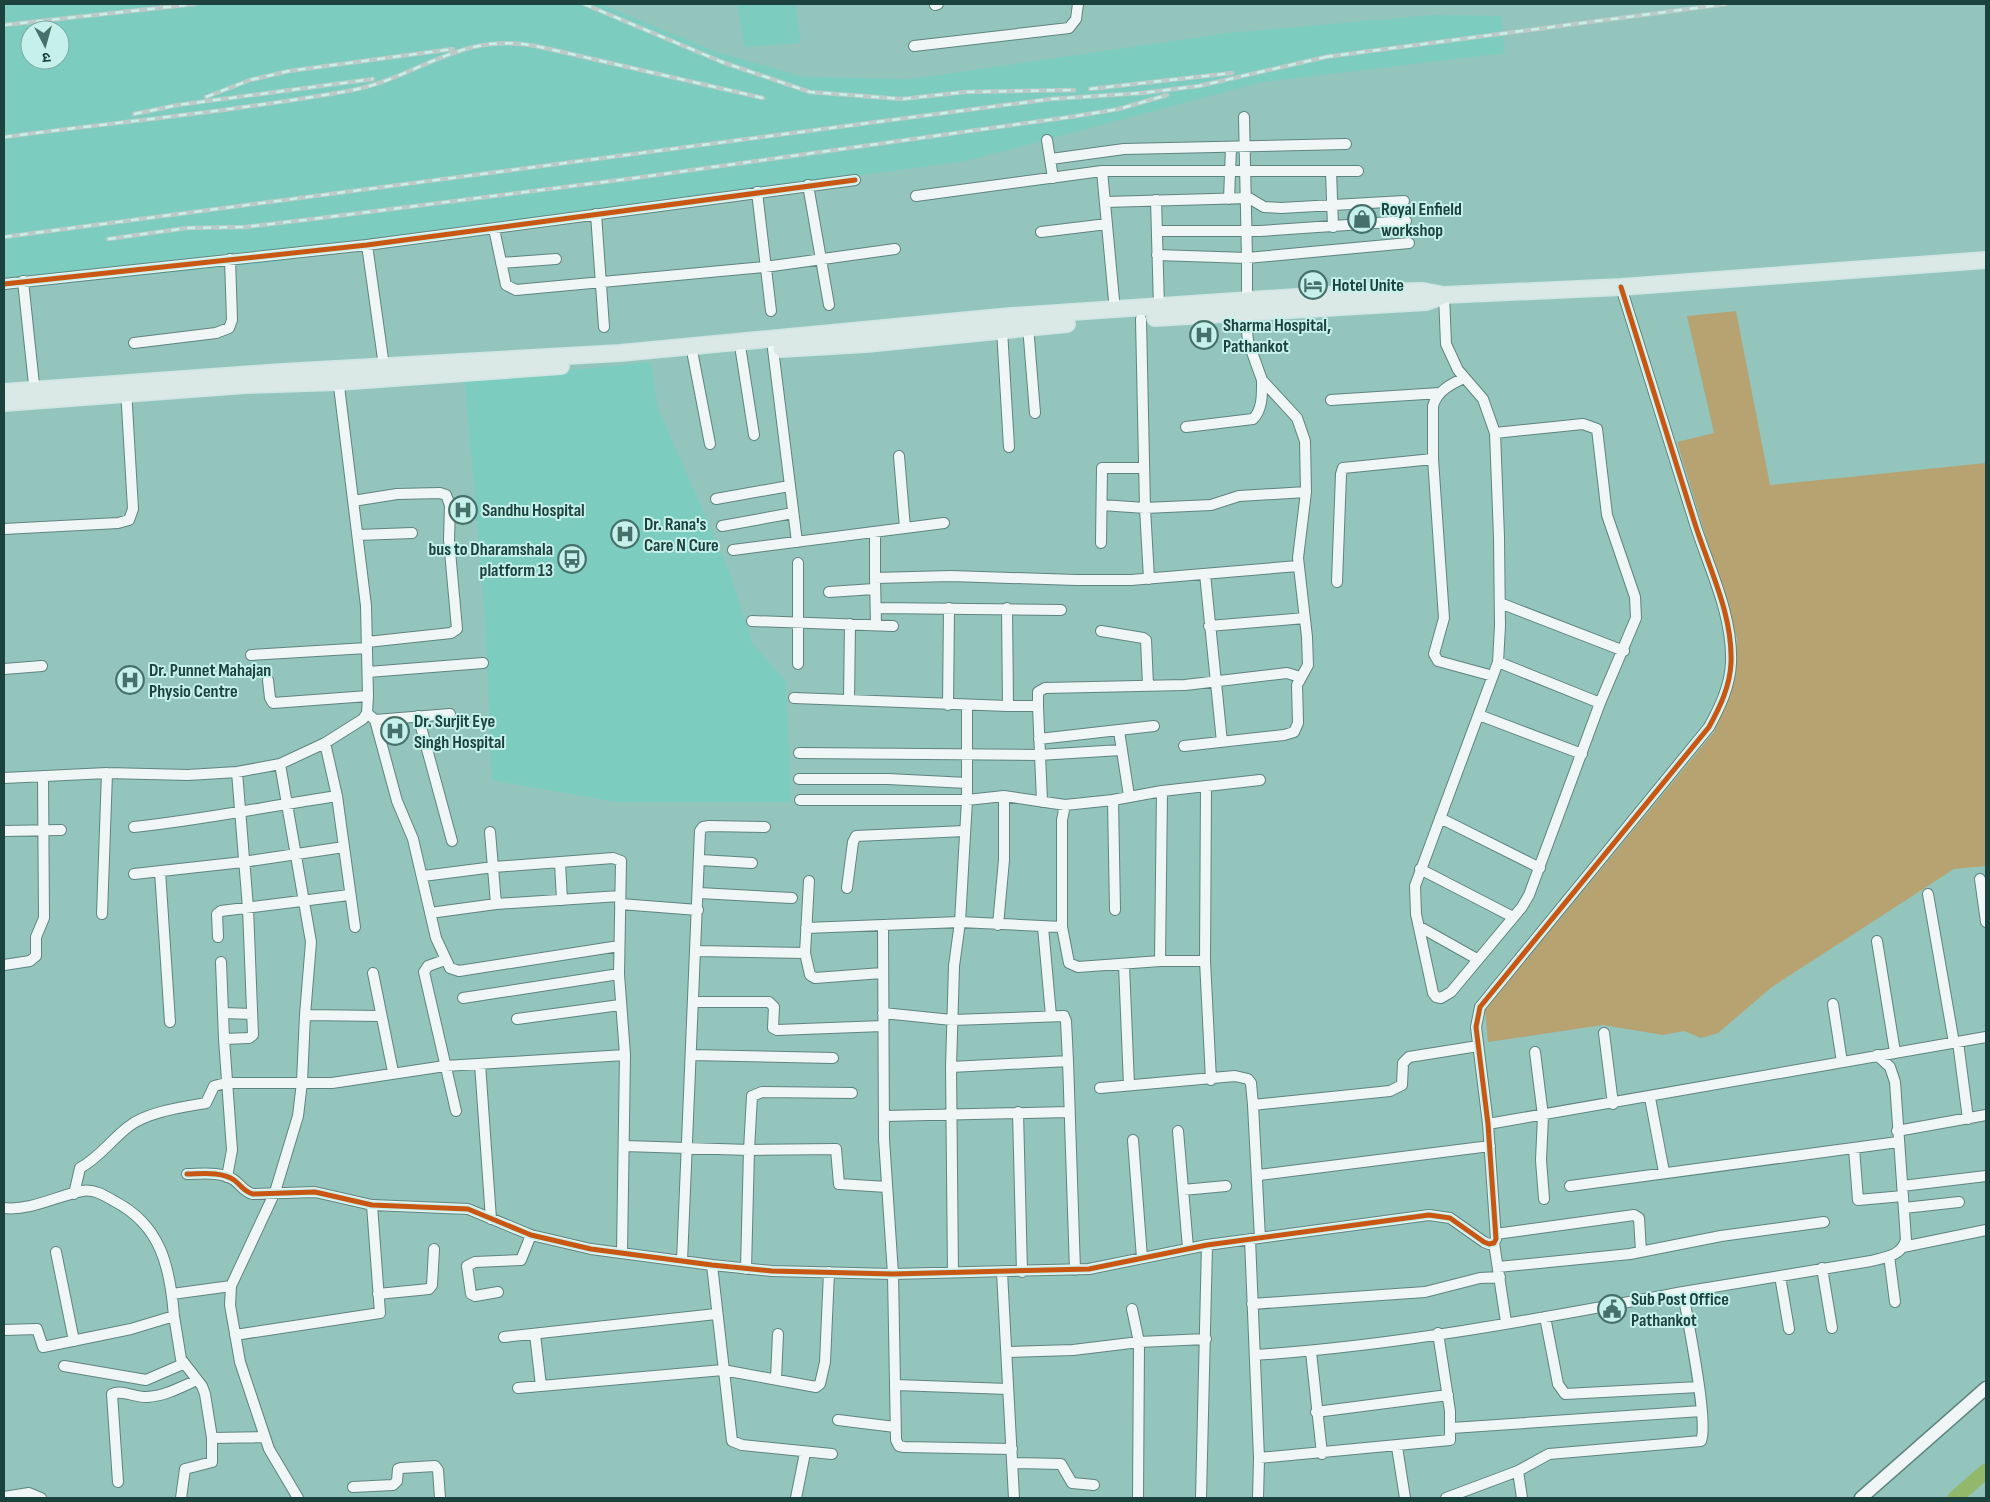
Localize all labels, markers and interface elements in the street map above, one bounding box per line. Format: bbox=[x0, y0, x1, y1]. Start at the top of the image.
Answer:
north arrow bbox=[20, 20, 70, 70]
text: उ bbox=[41, 49, 51, 66]
place label: Royal Enfield workshop bbox=[1381, 199, 1462, 241]
shop icon: Royal Enfield workshop bbox=[1347, 204, 1377, 234]
hotel icon: Hotel Unite bbox=[1298, 270, 1328, 300]
place label: Hotel Unite bbox=[1332, 275, 1404, 296]
place label: Sharma Hospital, Pathankot bbox=[1223, 315, 1331, 357]
hospital icon: Sharma Hospital, Pathankot bbox=[1189, 320, 1219, 350]
hospital icon: Sandhu Hospital bbox=[448, 495, 478, 525]
place label: Sandhu Hospital bbox=[482, 500, 585, 521]
place label: Dr. Rana's Care N Cure bbox=[644, 514, 719, 556]
hospital icon: Dr. Rana's Care N Cure bbox=[610, 519, 640, 549]
place label: bus to Dharamshala platform 13 bbox=[429, 539, 553, 581]
bus stop icon: bus to Dharamshala platform 13 bbox=[557, 544, 587, 574]
place label: Dr. Punnet Mahajan Physio Centre bbox=[149, 660, 271, 702]
hospital icon: Dr. Punnet Mahajan Physio Centre bbox=[115, 665, 145, 695]
place label: Dr. Surjit Eye Singh Hospital bbox=[414, 711, 505, 753]
hospital icon: Dr. Surjit Eye Singh Hospital bbox=[380, 716, 410, 746]
place label: Sub Post Office Pathankot bbox=[1631, 1289, 1729, 1331]
public building icon: Sub Post Office Pathankot bbox=[1597, 1294, 1627, 1324]

